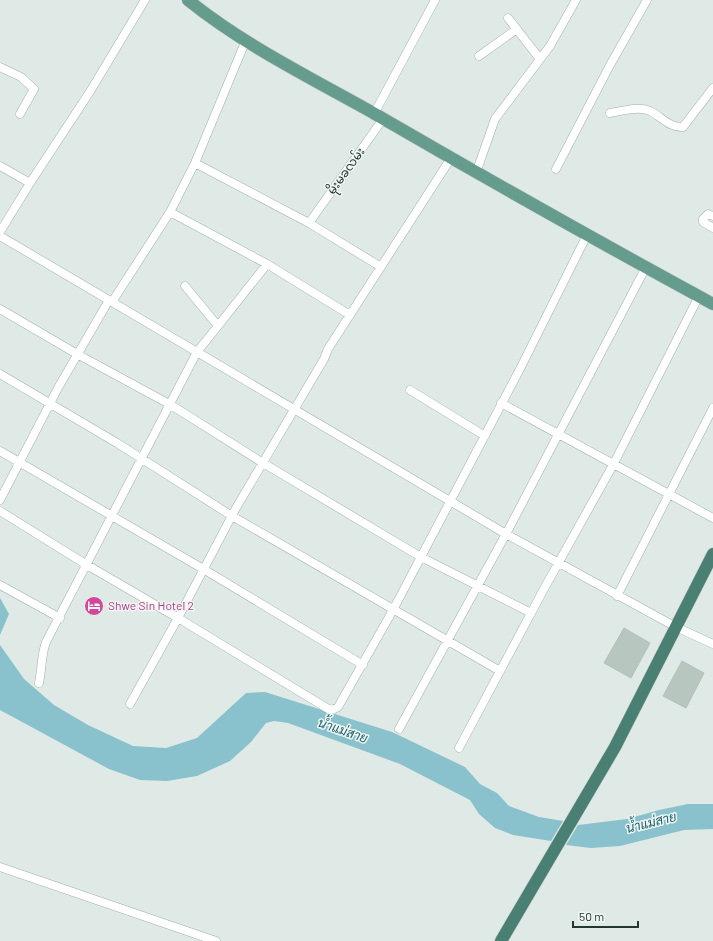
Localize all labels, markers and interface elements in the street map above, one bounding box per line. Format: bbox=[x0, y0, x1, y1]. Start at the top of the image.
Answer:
street label: မိုးမခလမ်း bbox=[323, 144, 370, 199]
hotel icon: Shwe Sin Hotel 2 bbox=[83, 595, 105, 617]
place label: Shwe Sin Hotel 2 bbox=[108, 598, 194, 612]
water label: น้ำแม่สาย bbox=[316, 710, 372, 746]
water label: น้ำแม่สาย bbox=[623, 804, 678, 836]
scale bar bbox=[573, 903, 638, 929]
text: 50 m bbox=[579, 909, 604, 923]

